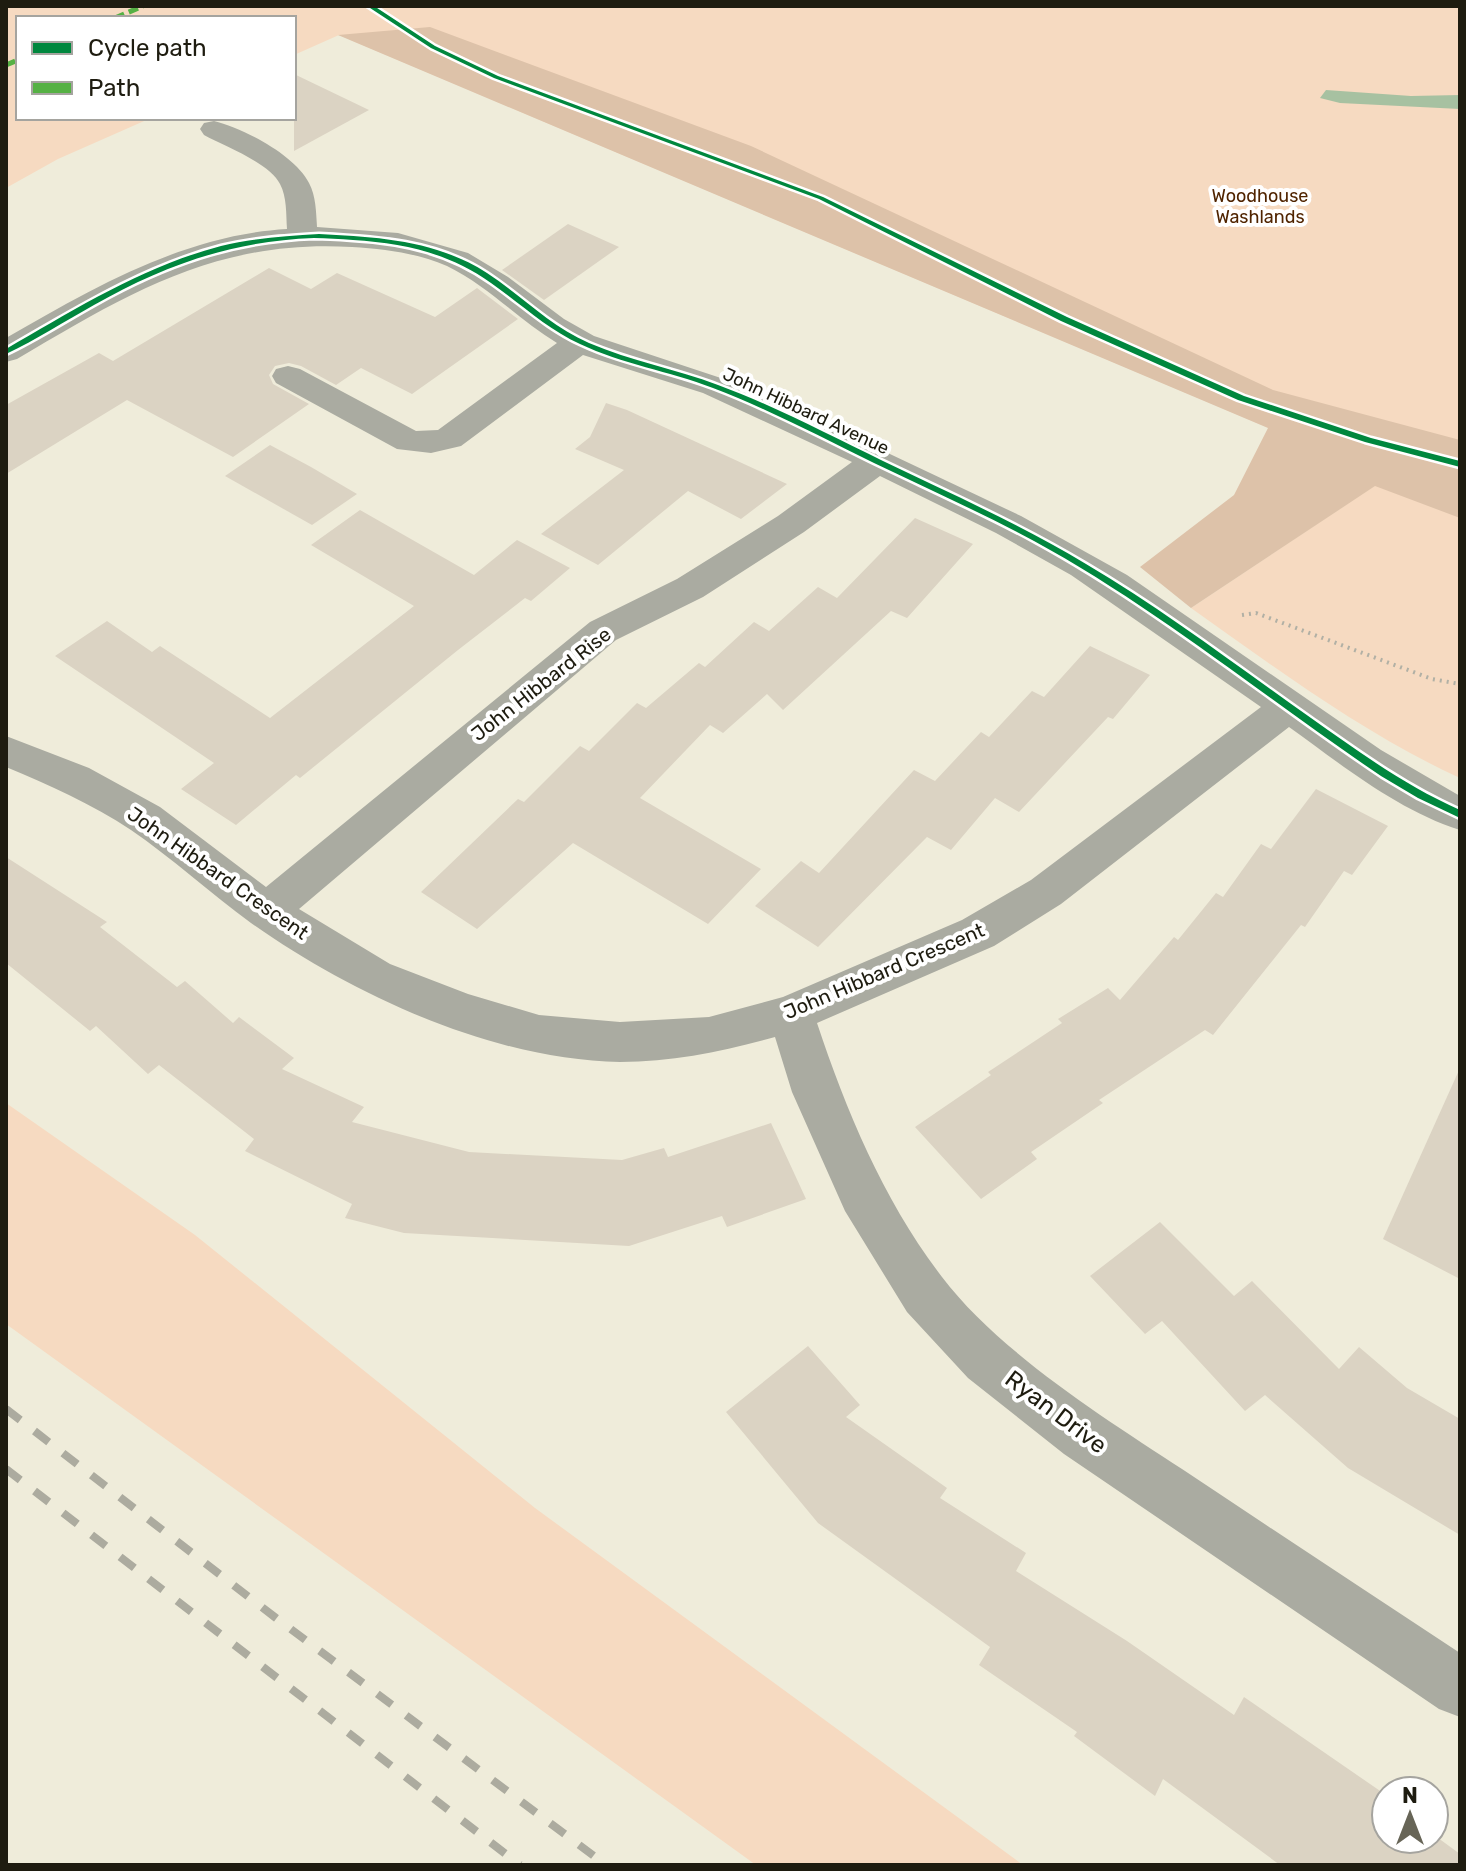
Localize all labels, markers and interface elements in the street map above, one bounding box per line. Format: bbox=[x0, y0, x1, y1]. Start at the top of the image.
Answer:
legend bbox=[16, 16, 296, 120]
text: Cycle path bbox=[88, 34, 207, 62]
text: Path bbox=[88, 74, 140, 102]
park label: Woodhouse Washlands bbox=[1212, 185, 1308, 228]
street label: John Hibbard Avenue bbox=[719, 363, 893, 459]
street label: John Hibbard Rise bbox=[466, 622, 616, 746]
street label: John Hibbard Crescent bbox=[123, 801, 313, 945]
street label: John Hibbard Crescent bbox=[780, 918, 988, 1024]
street label: Ryan Drive bbox=[1000, 1365, 1112, 1459]
north arrow bbox=[1370, 1775, 1450, 1855]
text: N bbox=[1402, 1782, 1418, 1809]

